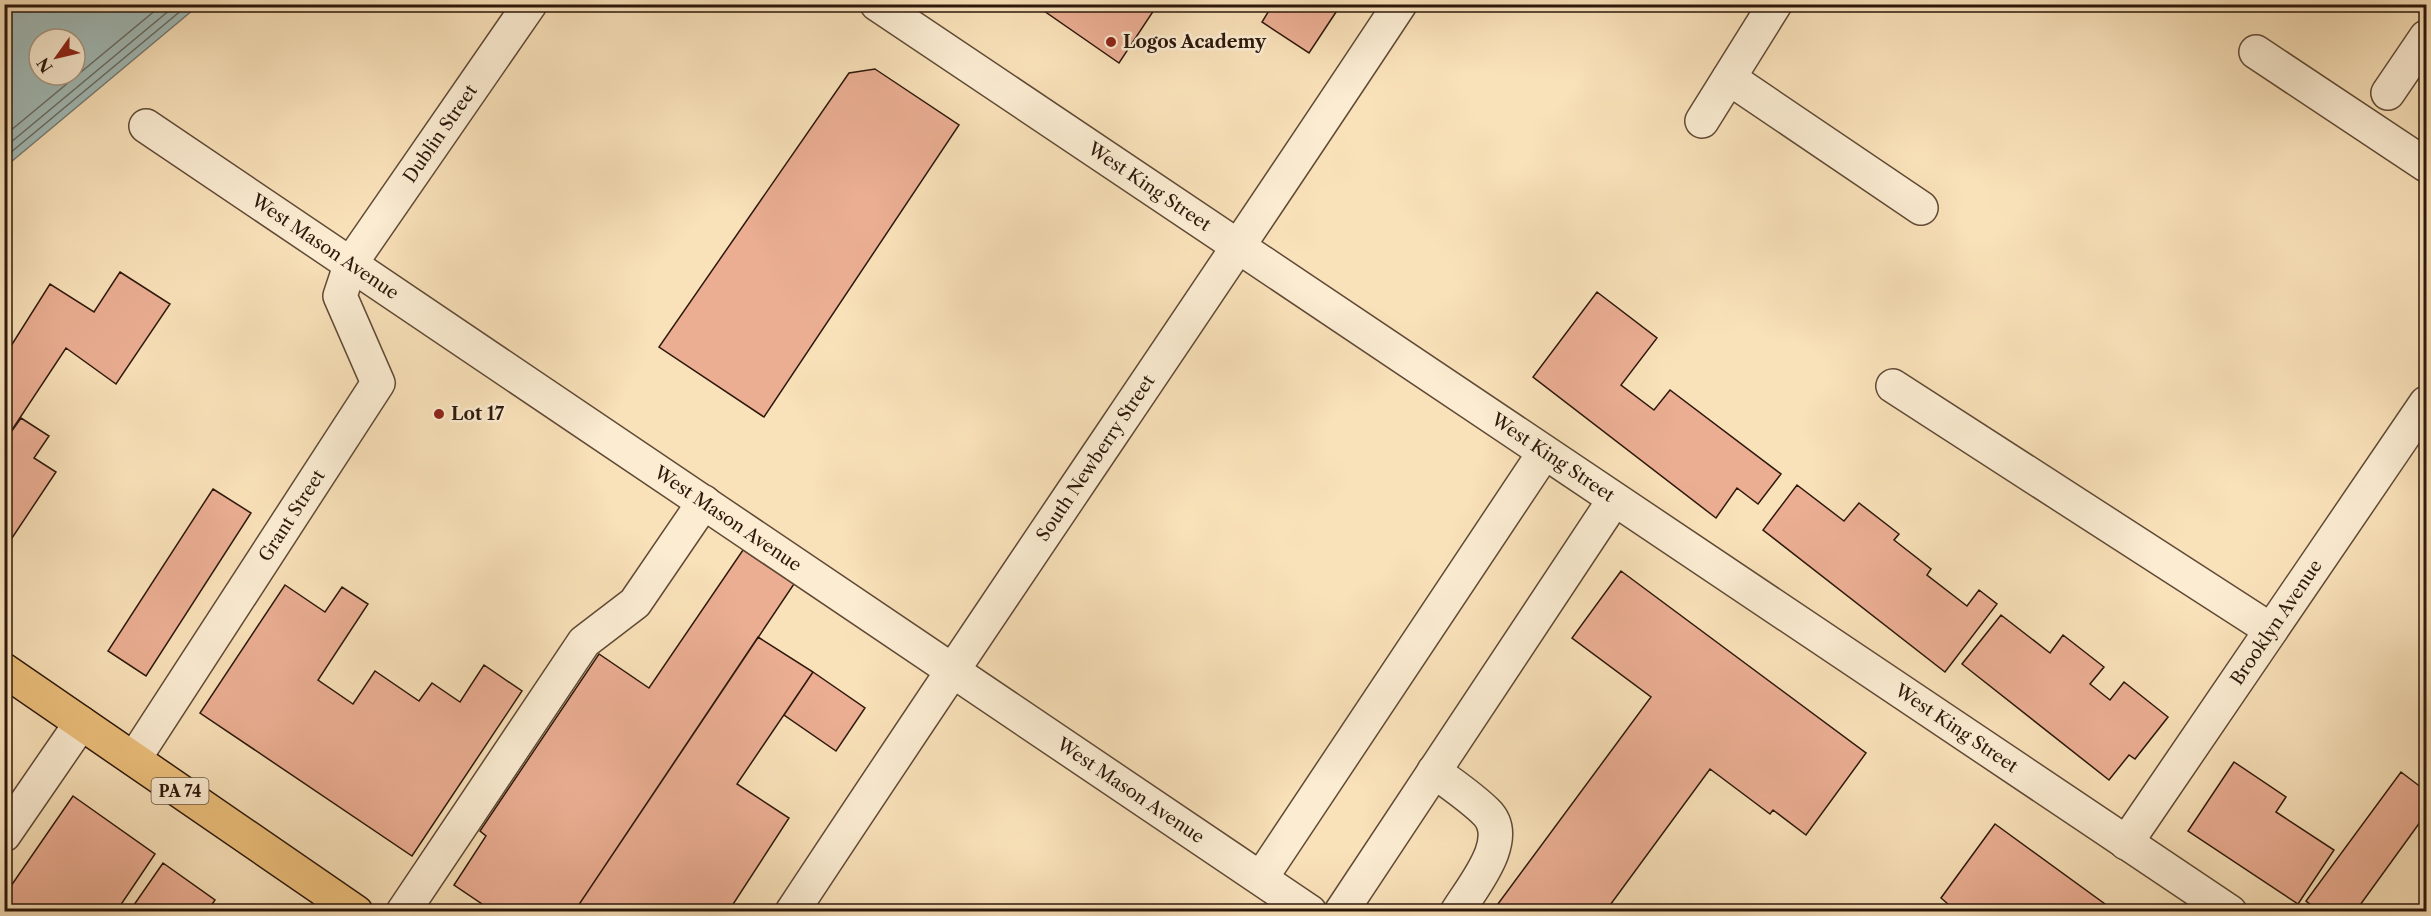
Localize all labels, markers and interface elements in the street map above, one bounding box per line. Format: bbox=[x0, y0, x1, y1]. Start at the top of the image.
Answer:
north arrow bbox=[27, 27, 87, 87]
place label: Logos Academy bbox=[1123, 31, 1267, 53]
marker: Logos Academy bbox=[1104, 35, 1118, 49]
text: N bbox=[32, 54, 57, 77]
street label: Dublin Street bbox=[399, 80, 482, 187]
street label: West King Street bbox=[1083, 137, 1216, 236]
street label: West Mason Avenue bbox=[246, 189, 403, 304]
street label: South Newberry Street bbox=[1032, 370, 1160, 546]
place label: Lot 17 bbox=[451, 403, 505, 425]
marker: Lot 17 bbox=[432, 407, 446, 421]
street label: West King Street bbox=[1486, 408, 1619, 507]
street label: West Mason Avenue bbox=[649, 461, 806, 576]
street label: Grant Street bbox=[254, 465, 330, 566]
street label: Brooklyn Avenue bbox=[2226, 555, 2327, 689]
street label: West King Street bbox=[1890, 679, 2023, 778]
street label: West Mason Avenue bbox=[1052, 733, 1208, 848]
road number: PA 74 bbox=[152, 778, 208, 804]

